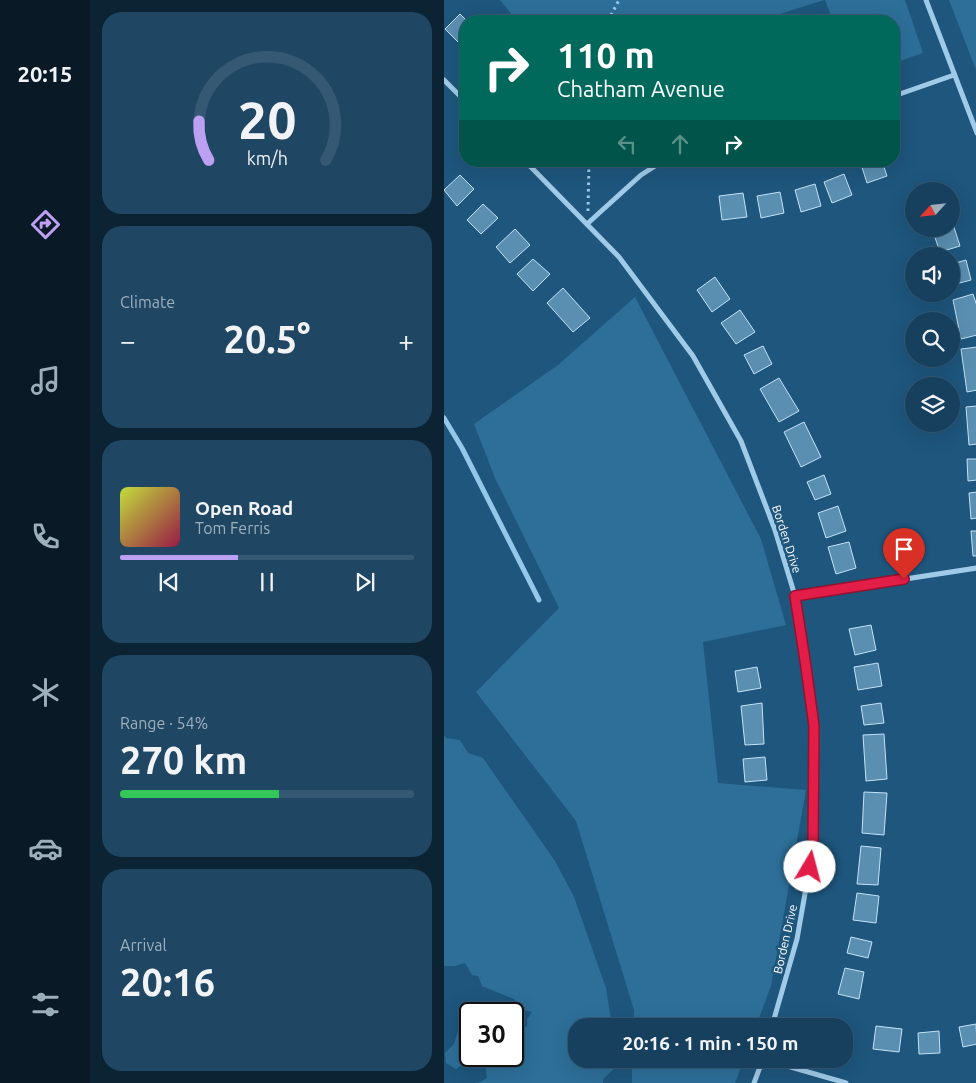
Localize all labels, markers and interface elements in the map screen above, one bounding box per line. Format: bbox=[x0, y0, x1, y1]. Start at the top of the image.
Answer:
icon: right bbox=[474, 35, 539, 100]
text: 110 m bbox=[557, 35, 655, 75]
text: 20:15 bbox=[17, 61, 73, 86]
text: Chatham Avenue bbox=[557, 76, 725, 101]
text: 20 bbox=[238, 91, 296, 149]
icon: left bbox=[613, 130, 641, 158]
icon: ahead bbox=[666, 130, 694, 158]
icon: right bbox=[719, 130, 747, 158]
text: km/h bbox=[246, 148, 288, 168]
north arrow bbox=[905, 182, 960, 238]
map controls bbox=[905, 182, 960, 432]
icon: directions bbox=[28, 207, 63, 242]
button: sound bbox=[905, 247, 960, 302]
text: Climate bbox=[120, 293, 175, 311]
button: search bbox=[905, 312, 960, 367]
text: 20.5° bbox=[223, 318, 311, 360]
text: − bbox=[120, 325, 136, 356]
text: + bbox=[398, 325, 414, 356]
icon: music bbox=[28, 363, 63, 398]
button: layers bbox=[905, 377, 960, 432]
text: Open Road bbox=[195, 497, 293, 519]
street label: Borden Drive bbox=[770, 503, 804, 575]
icon: phone bbox=[28, 519, 63, 554]
text: Tom Ferris bbox=[195, 519, 270, 537]
pin bbox=[883, 528, 925, 579]
icon: arrive bbox=[890, 535, 918, 563]
icon: previous bbox=[155, 568, 183, 596]
icon: pause bbox=[253, 568, 281, 596]
icon: next bbox=[351, 568, 379, 596]
icon: climate bbox=[28, 675, 63, 710]
text: Range · 54% bbox=[120, 714, 208, 732]
text: 270 km bbox=[120, 739, 247, 781]
icon: car bbox=[28, 831, 63, 866]
position arrow bbox=[783, 840, 835, 892]
street label: Borden Drive bbox=[771, 903, 799, 975]
text: Arrival bbox=[120, 936, 167, 954]
text: 20:16 bbox=[120, 961, 215, 1003]
icon: filters bbox=[28, 987, 63, 1022]
speed limit sign: 30 bbox=[459, 1002, 524, 1067]
text: 20:16 · 1 min · 150 m bbox=[623, 1032, 798, 1054]

